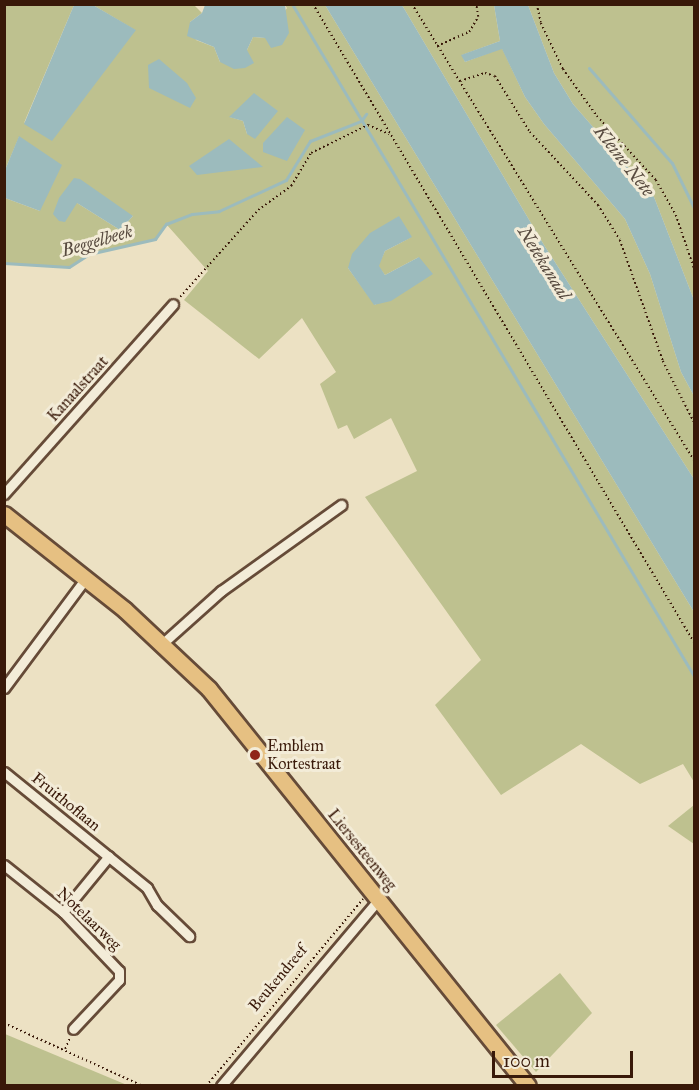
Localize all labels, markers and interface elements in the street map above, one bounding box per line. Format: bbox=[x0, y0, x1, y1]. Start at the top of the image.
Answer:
water label: Kleine Nete bbox=[589, 121, 659, 201]
water label: Beggelbeek bbox=[59, 221, 135, 261]
water label: Netekanaal bbox=[513, 222, 575, 304]
street label: Kanaalstraat bbox=[44, 352, 112, 426]
place label: Emblem Kortestraat bbox=[267, 736, 341, 774]
marker: Emblem Kortestraat bbox=[248, 748, 262, 762]
street label: Fruithoflaan bbox=[28, 768, 104, 836]
street label: Liersesteenweg bbox=[323, 805, 401, 895]
street label: Notelaarweg bbox=[53, 884, 125, 954]
street label: Beukendreef bbox=[245, 941, 311, 1015]
scale bar bbox=[495, 1039, 636, 1077]
text: 100 m bbox=[503, 1050, 550, 1072]

